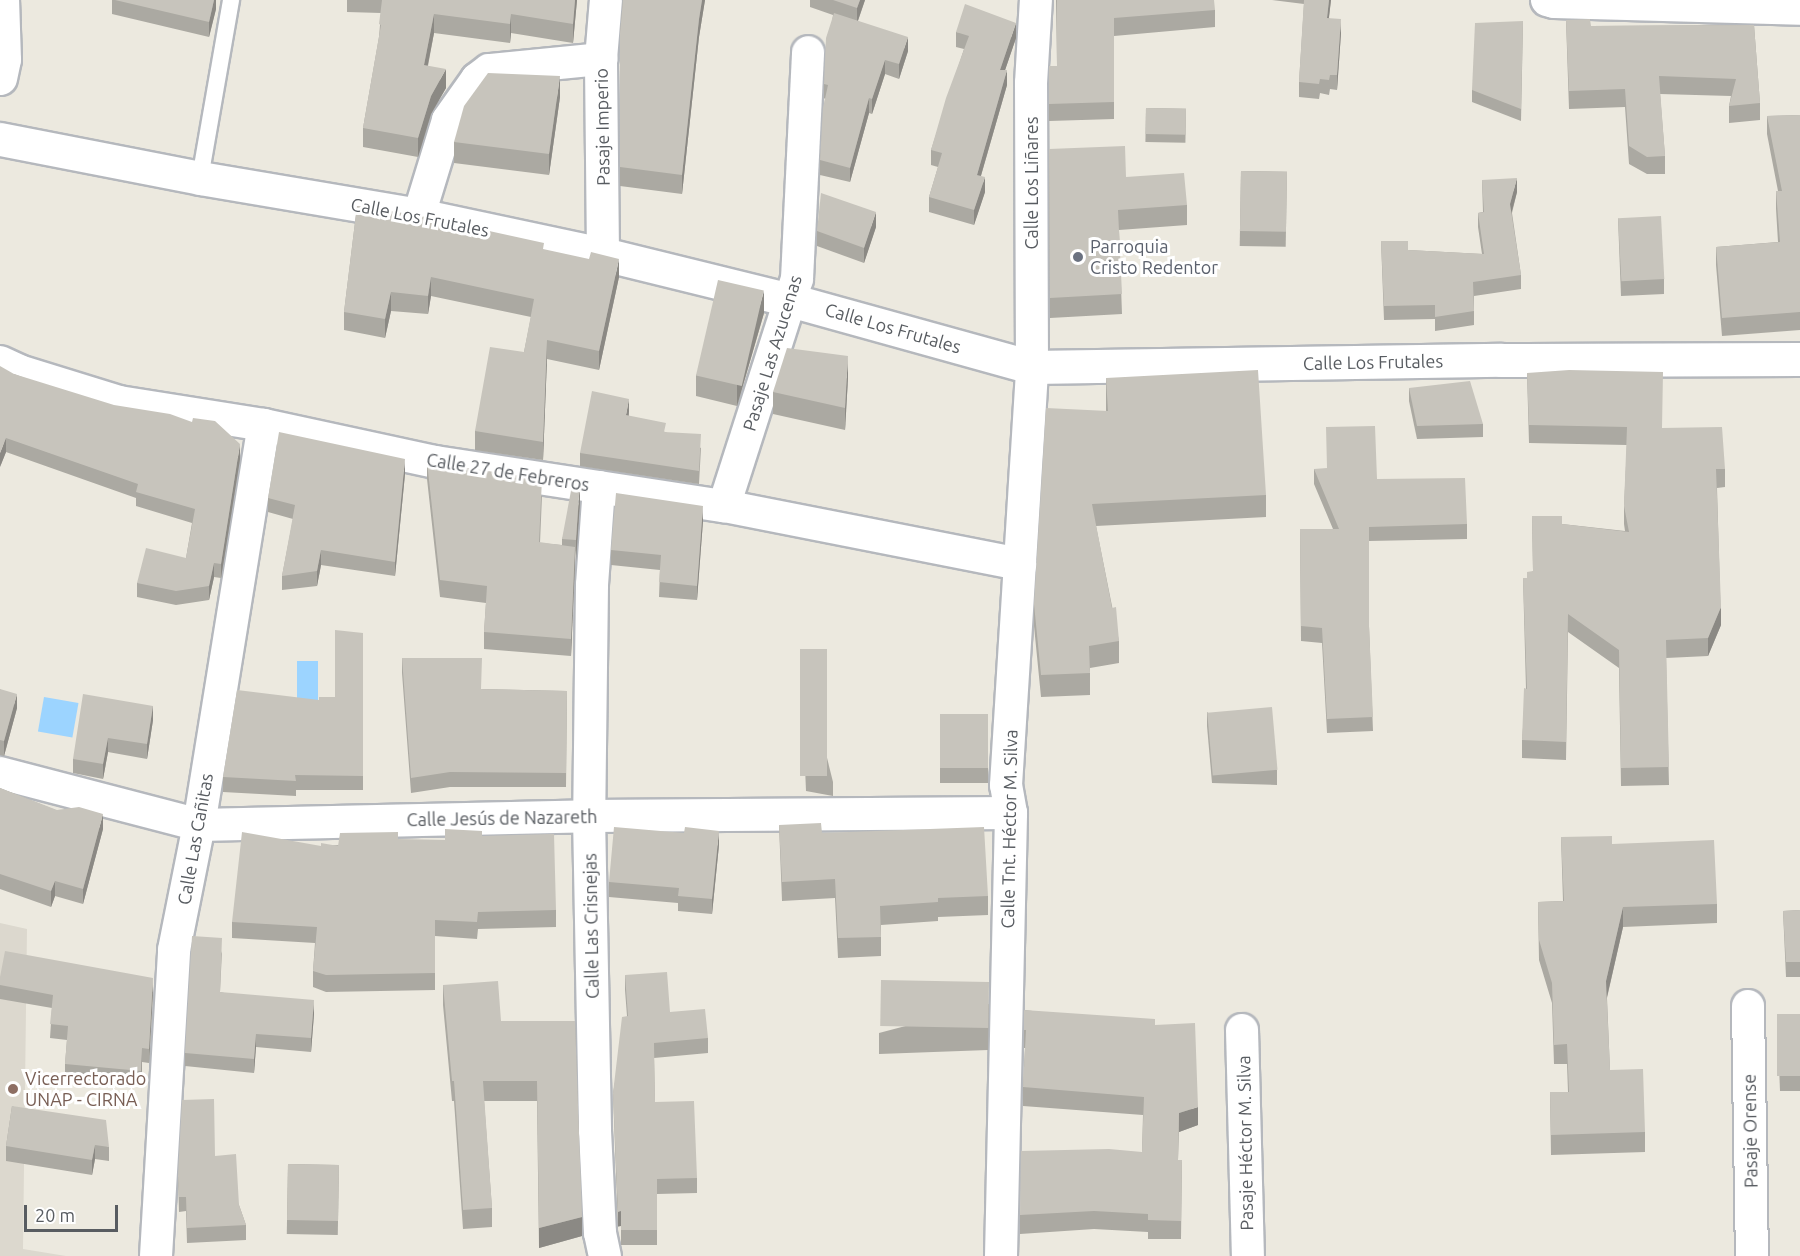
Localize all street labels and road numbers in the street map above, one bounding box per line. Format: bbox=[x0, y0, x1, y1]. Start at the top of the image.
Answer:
street label: Pasaje Imperio bbox=[590, 68, 614, 186]
street label: Calle Los Liñares bbox=[1020, 116, 1042, 250]
street label: Calle Los Frutales bbox=[349, 193, 491, 241]
street label: Pasaje Las Azucenas bbox=[738, 272, 806, 434]
street label: Calle Los Frutales bbox=[823, 298, 963, 358]
street label: Calle Los Frutales bbox=[1303, 350, 1443, 374]
street label: Calle 27 de Febreros bbox=[425, 448, 591, 496]
street label: Calle Tnt. Héctor M. Silva bbox=[996, 729, 1022, 929]
street label: Calle Las Cañitas bbox=[173, 772, 217, 906]
street label: Calle Jesús de Nazareth bbox=[406, 806, 598, 830]
street label: Calle Las Crisnejas bbox=[579, 853, 603, 999]
street label: Pasaje Héctor M. Silva bbox=[1233, 1055, 1257, 1231]
street label: Pasaje Orense bbox=[1738, 1074, 1762, 1188]

